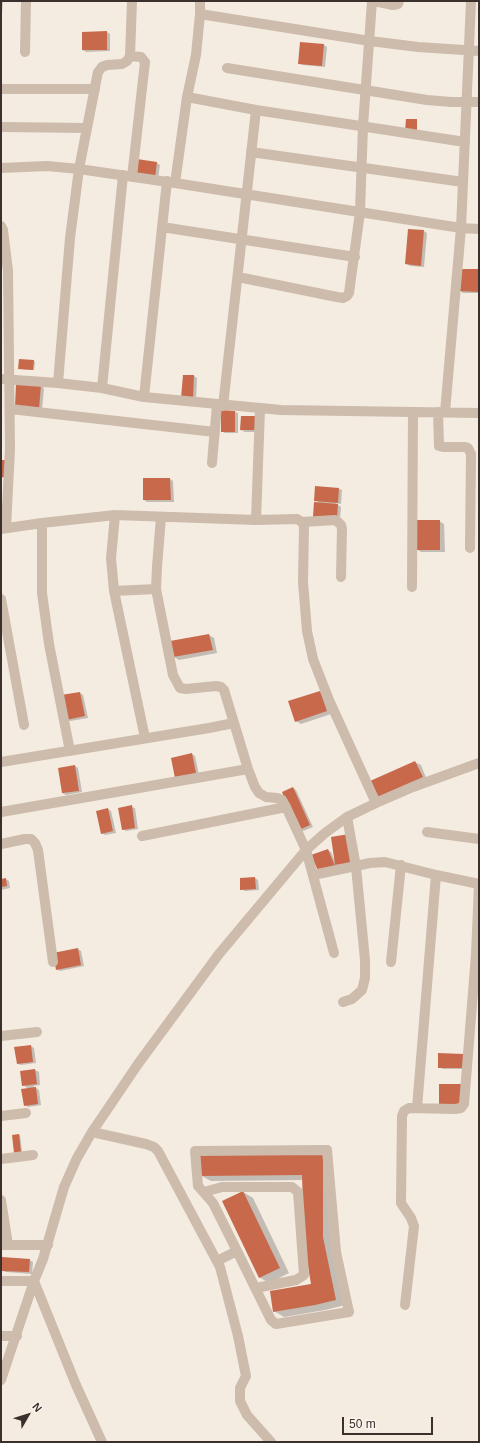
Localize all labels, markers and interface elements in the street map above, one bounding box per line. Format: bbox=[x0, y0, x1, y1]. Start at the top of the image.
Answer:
north arrow bbox=[8, 1395, 48, 1435]
text: N bbox=[30, 1401, 44, 1414]
scale bar bbox=[344, 1409, 435, 1435]
text: 50 m bbox=[349, 1417, 376, 1431]

